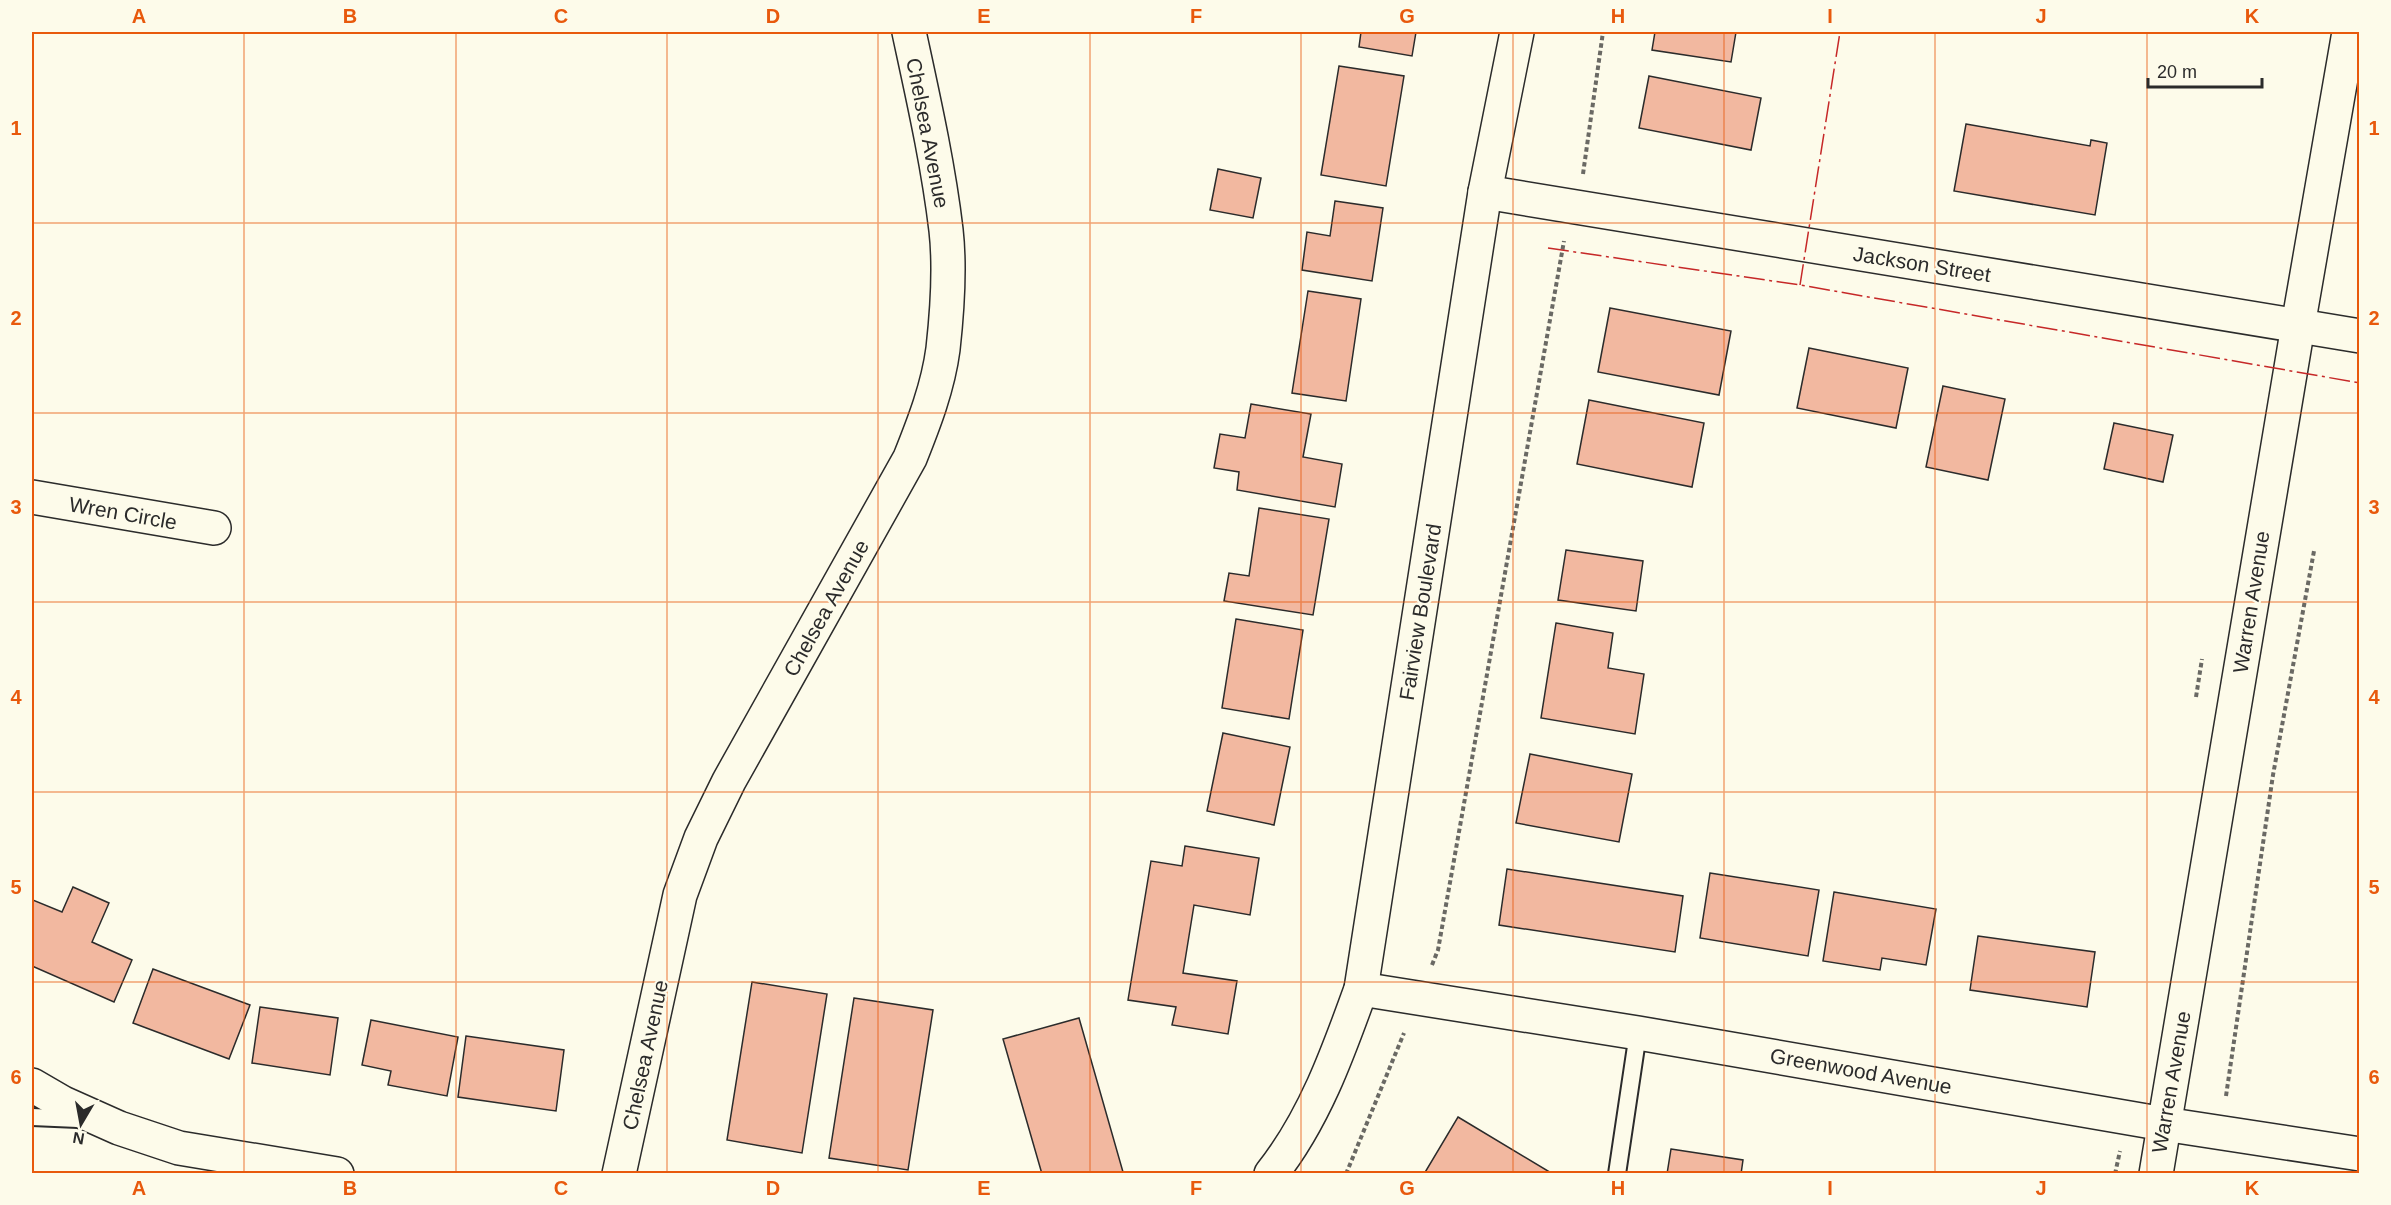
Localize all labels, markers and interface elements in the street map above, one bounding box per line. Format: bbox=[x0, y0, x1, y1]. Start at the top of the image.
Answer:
text: A bbox=[132, 5, 146, 27]
text: B bbox=[343, 5, 357, 27]
text: C bbox=[554, 5, 568, 27]
text: D bbox=[766, 5, 780, 27]
text: E bbox=[977, 5, 991, 27]
text: F bbox=[1190, 5, 1202, 27]
text: G bbox=[1399, 5, 1415, 27]
text: H bbox=[1611, 5, 1625, 27]
text: I bbox=[1827, 5, 1833, 27]
text: J bbox=[2035, 5, 2047, 27]
text: K bbox=[2245, 5, 2260, 27]
scale bar bbox=[2148, 51, 2262, 89]
street label: Chelsea Avenue bbox=[902, 56, 954, 210]
text: 20 m bbox=[2157, 62, 2197, 82]
text: 1 bbox=[10, 117, 22, 139]
text: 1 bbox=[2368, 117, 2380, 139]
street label: Jackson Street bbox=[1852, 242, 1993, 286]
text: 2 bbox=[10, 307, 22, 329]
text: 2 bbox=[2368, 307, 2380, 329]
street label: Wren Circle bbox=[67, 492, 179, 534]
text: 3 bbox=[10, 496, 22, 518]
text: 3 bbox=[2368, 496, 2380, 518]
street label: Fairview Boulevard bbox=[1395, 522, 1445, 702]
street label: Warren Avenue bbox=[2228, 529, 2274, 675]
street label: Chelsea Avenue bbox=[779, 536, 873, 680]
text: 4 bbox=[10, 686, 22, 708]
text: 4 bbox=[2368, 686, 2380, 708]
text: 5 bbox=[10, 876, 22, 898]
text: 5 bbox=[2368, 876, 2380, 898]
street label: Chelsea Avenue bbox=[618, 978, 672, 1132]
street label: Warren Avenue bbox=[2147, 1009, 2195, 1155]
street label: Greenwood Avenue bbox=[1768, 1044, 1954, 1098]
text: 6 bbox=[10, 1066, 22, 1088]
text: 6 bbox=[2368, 1066, 2380, 1088]
north arrow bbox=[51, 1094, 111, 1154]
text: N bbox=[71, 1129, 86, 1148]
text: A bbox=[132, 1177, 146, 1199]
text: B bbox=[343, 1177, 357, 1199]
text: C bbox=[554, 1177, 568, 1199]
text: D bbox=[766, 1177, 780, 1199]
text: E bbox=[977, 1177, 991, 1199]
text: F bbox=[1190, 1177, 1202, 1199]
text: G bbox=[1399, 1177, 1415, 1199]
text: H bbox=[1611, 1177, 1625, 1199]
text: I bbox=[1827, 1177, 1833, 1199]
text: J bbox=[2035, 1177, 2047, 1199]
text: K bbox=[2245, 1177, 2260, 1199]

